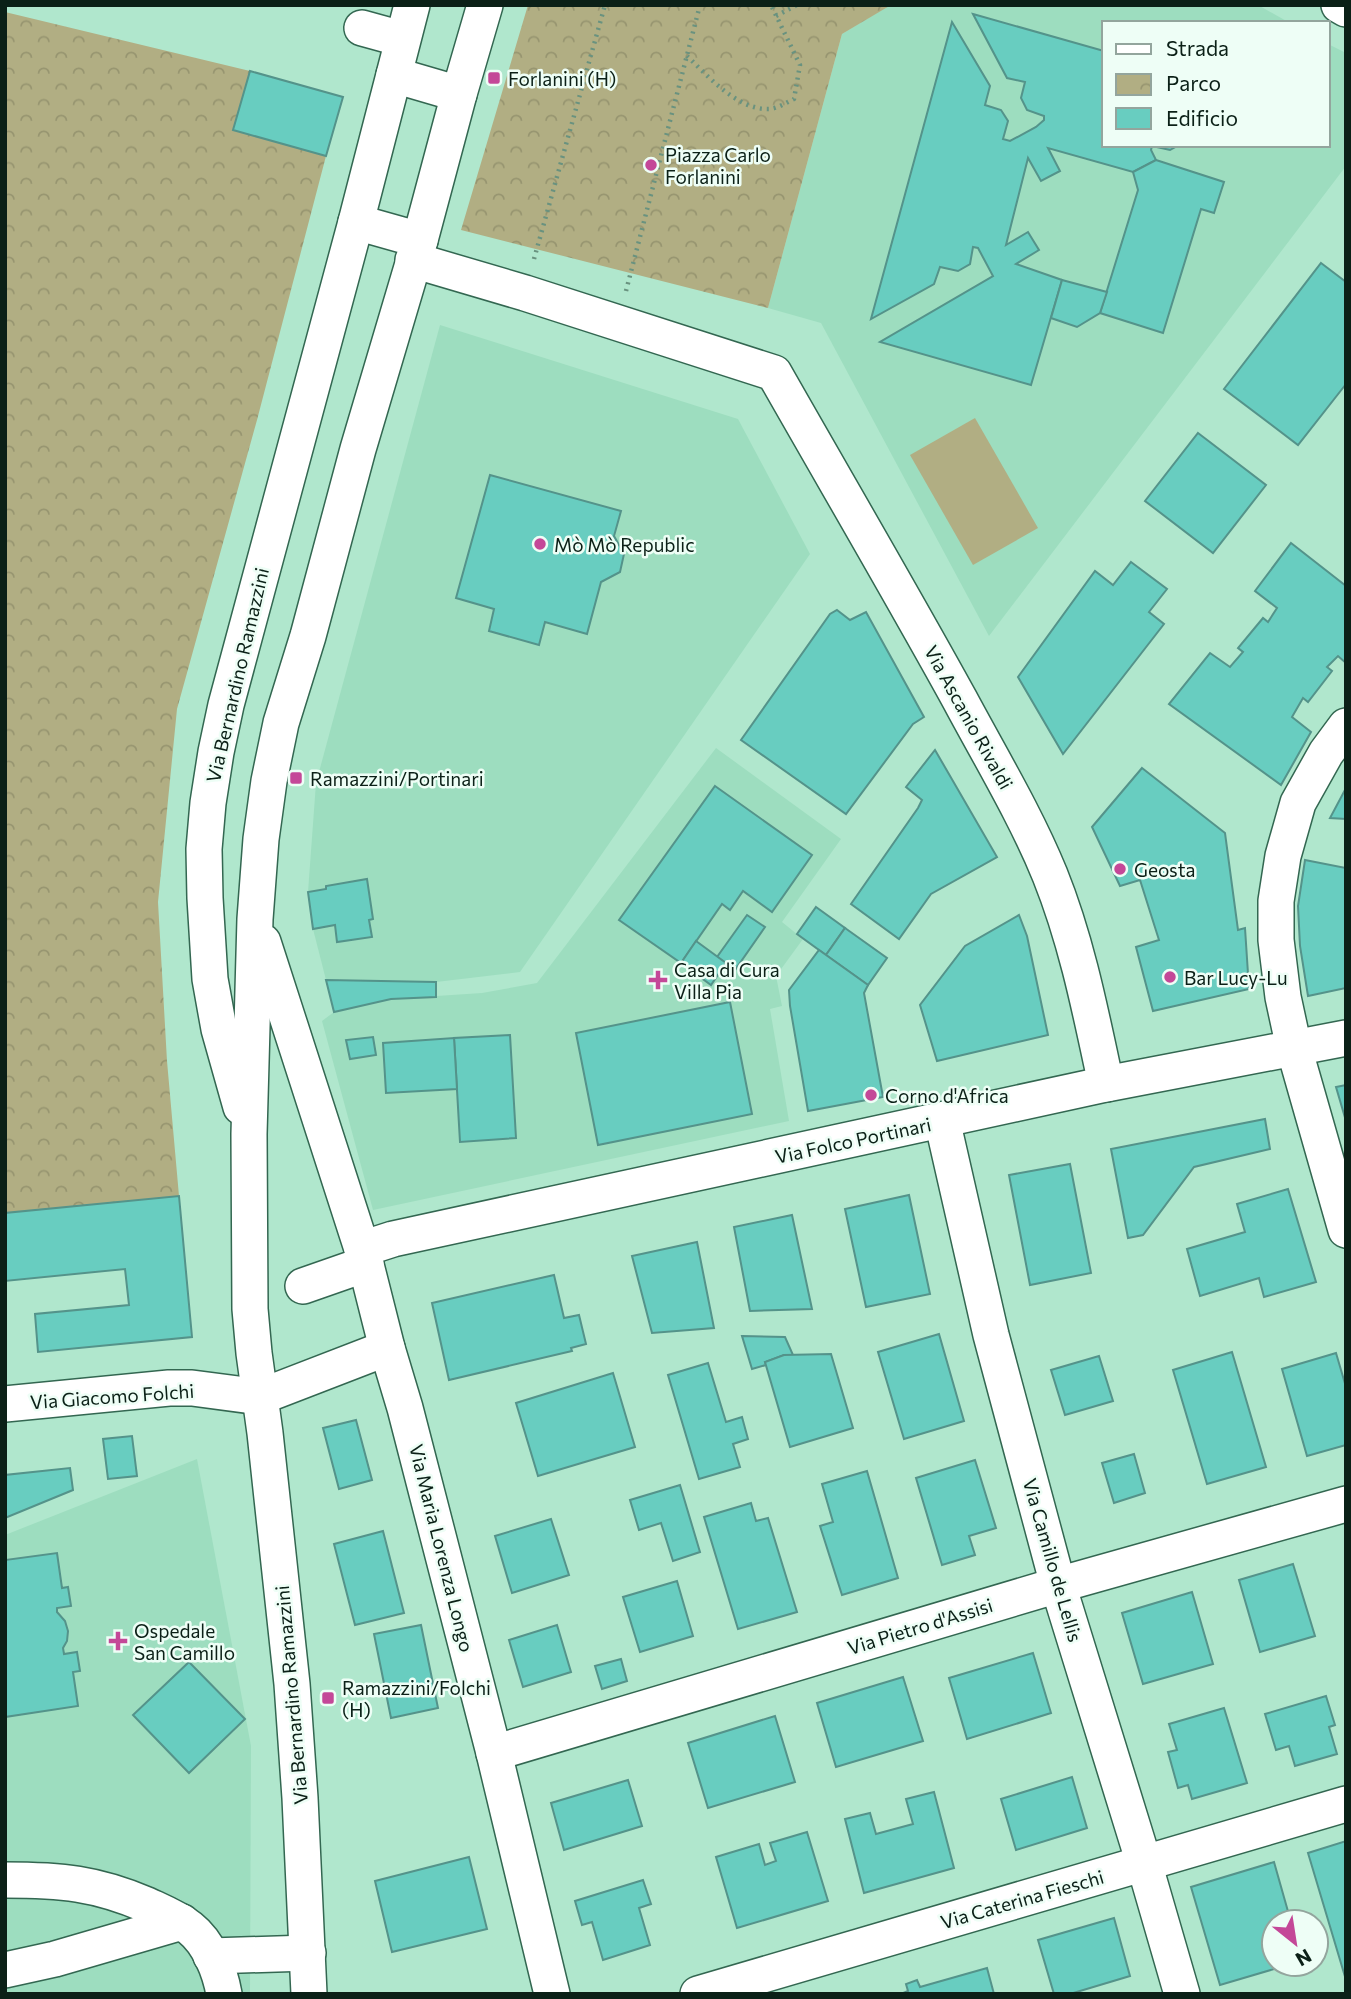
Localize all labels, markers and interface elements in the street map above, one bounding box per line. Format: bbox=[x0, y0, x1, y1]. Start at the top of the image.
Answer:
legend bbox=[1102, 21, 1330, 147]
text: Strada bbox=[1166, 35, 1229, 60]
place label: Forlanini (H) bbox=[508, 67, 616, 90]
marker: Forlanini (H) bbox=[486, 70, 502, 86]
text: Parco bbox=[1166, 70, 1221, 95]
text: Edificio bbox=[1166, 105, 1238, 130]
place label: Piazza Carlo Forlanini bbox=[665, 143, 771, 188]
marker: Piazza Carlo Forlanini bbox=[643, 157, 659, 173]
place label: Mò Mò Republic bbox=[554, 533, 695, 556]
marker: Mò Mò Republic bbox=[532, 536, 548, 552]
street label: Via Bernardino Ramazzini bbox=[201, 565, 273, 785]
street label: Via Ascanio Rivaldi bbox=[920, 641, 1018, 793]
place label: Ramazzini/Portinari bbox=[310, 767, 484, 790]
marker: Ramazzini/Portinari bbox=[288, 770, 304, 786]
place label: Geosta bbox=[1134, 858, 1195, 881]
marker: Geosta bbox=[1112, 861, 1128, 877]
place label: Casa di Cura Villa Pia bbox=[674, 958, 780, 1003]
place label: Bar Lucy-Lu bbox=[1184, 966, 1288, 989]
marker: Bar Lucy-Lu bbox=[1162, 969, 1178, 985]
marker: Casa di Cura Villa Pia bbox=[648, 970, 668, 990]
place label: Corno d'Africa bbox=[885, 1084, 1009, 1107]
marker: Corno d'Africa bbox=[863, 1087, 879, 1103]
street label: Via Folco Portinari bbox=[773, 1112, 933, 1168]
street label: Via Giacomo Folchi bbox=[29, 1379, 195, 1413]
street label: Via Maria Lorenza Longo bbox=[405, 1442, 479, 1654]
street label: Via Camillo de Lellis bbox=[1019, 1475, 1087, 1645]
street label: Via Bernardino Ramazzini bbox=[270, 1584, 312, 1806]
street label: Via Pietro d'Assisi bbox=[845, 1593, 995, 1659]
place label: Ospedale San Camillo bbox=[134, 1619, 235, 1664]
marker: Ospedale San Camillo bbox=[108, 1631, 128, 1651]
place label: Ramazzini/Folchi (H) bbox=[342, 1676, 491, 1721]
marker: Ramazzini/Folchi (H) bbox=[320, 1690, 336, 1706]
street label: Via Caterina Fieschi bbox=[938, 1865, 1106, 1933]
north arrow bbox=[1260, 1908, 1330, 1978]
text: N bbox=[1292, 1945, 1316, 1972]

